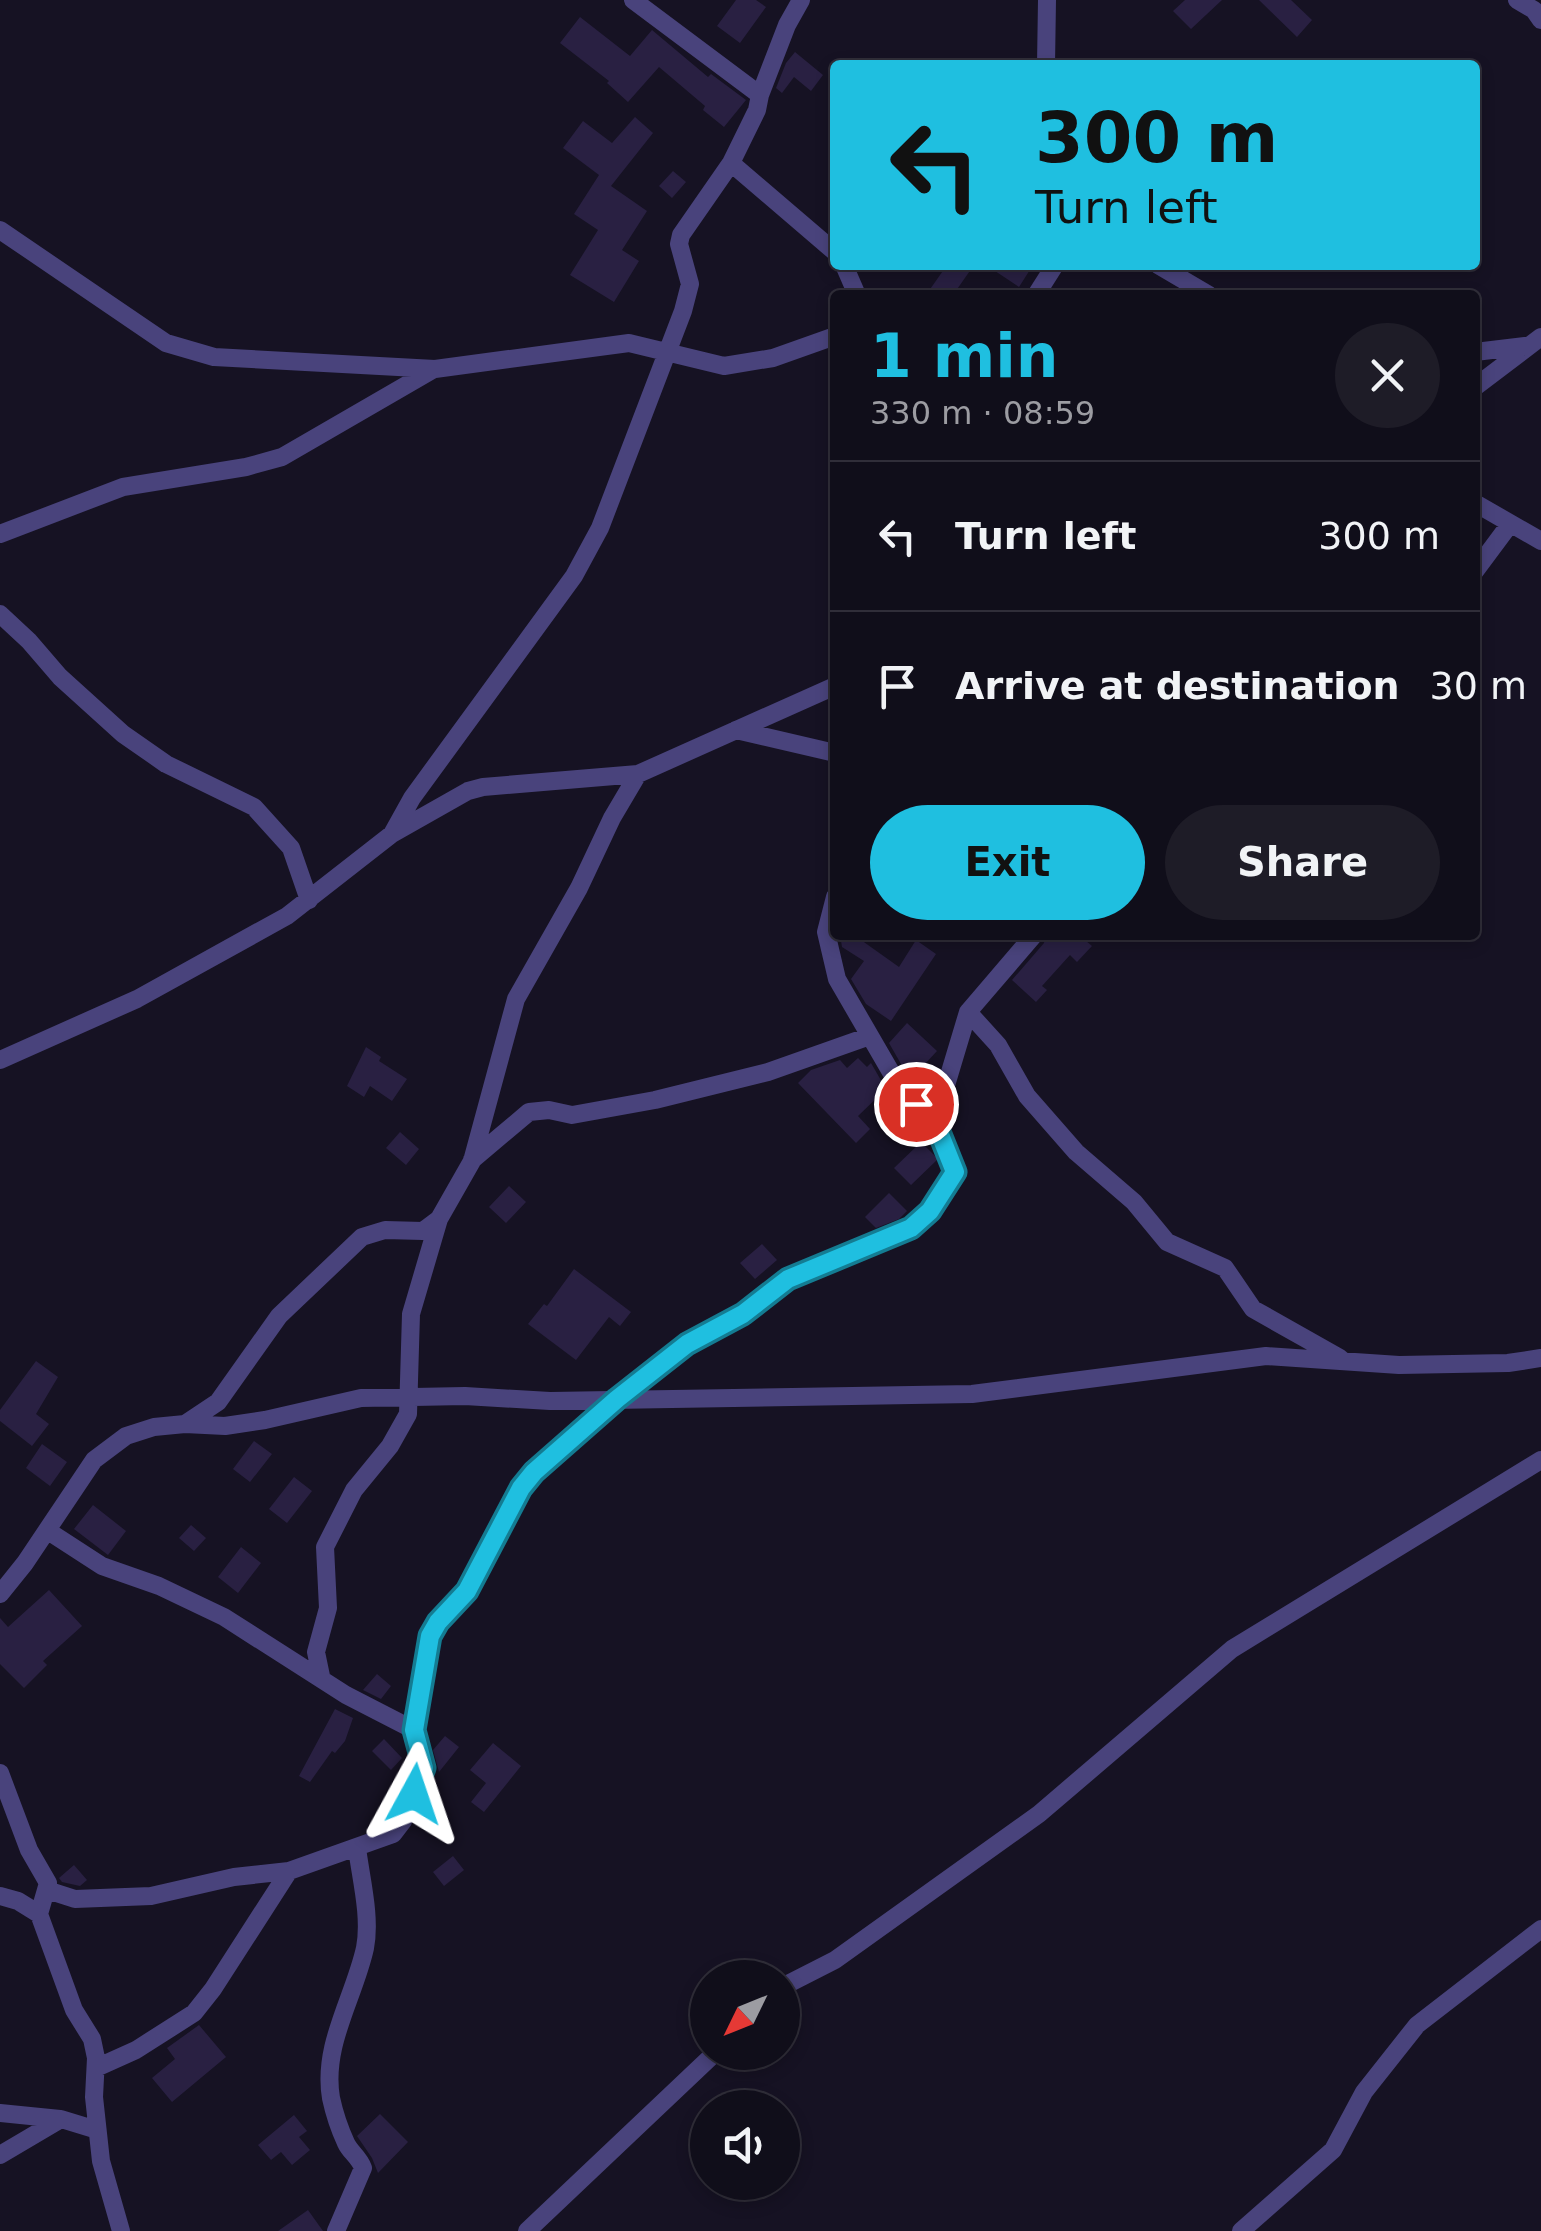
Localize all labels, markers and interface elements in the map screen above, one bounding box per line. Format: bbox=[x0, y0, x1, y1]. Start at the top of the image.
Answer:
text: 300 m bbox=[1035, 97, 1278, 179]
icon: left bbox=[870, 100, 1000, 230]
text: Turn left bbox=[1035, 181, 1218, 234]
text: 1 min bbox=[870, 321, 1058, 391]
button: close bbox=[1335, 323, 1440, 428]
text: 330 m · 08:59 bbox=[870, 394, 1095, 432]
icon: left bbox=[870, 509, 925, 564]
text: Turn left bbox=[955, 514, 1136, 558]
text: 300 m bbox=[1318, 514, 1440, 558]
icon: arrive bbox=[870, 659, 925, 714]
text: Arrive at destination bbox=[955, 664, 1400, 708]
text: 30 m bbox=[1430, 664, 1527, 708]
button: Exit bbox=[870, 805, 1145, 920]
button: Share bbox=[1165, 805, 1440, 920]
pin bbox=[874, 1062, 959, 1147]
icon: arrive bbox=[889, 1077, 944, 1132]
position arrow bbox=[362, 1742, 466, 1846]
north arrow bbox=[690, 1960, 800, 2070]
map controls bbox=[690, 1960, 800, 2200]
button: sound bbox=[690, 2090, 800, 2200]

